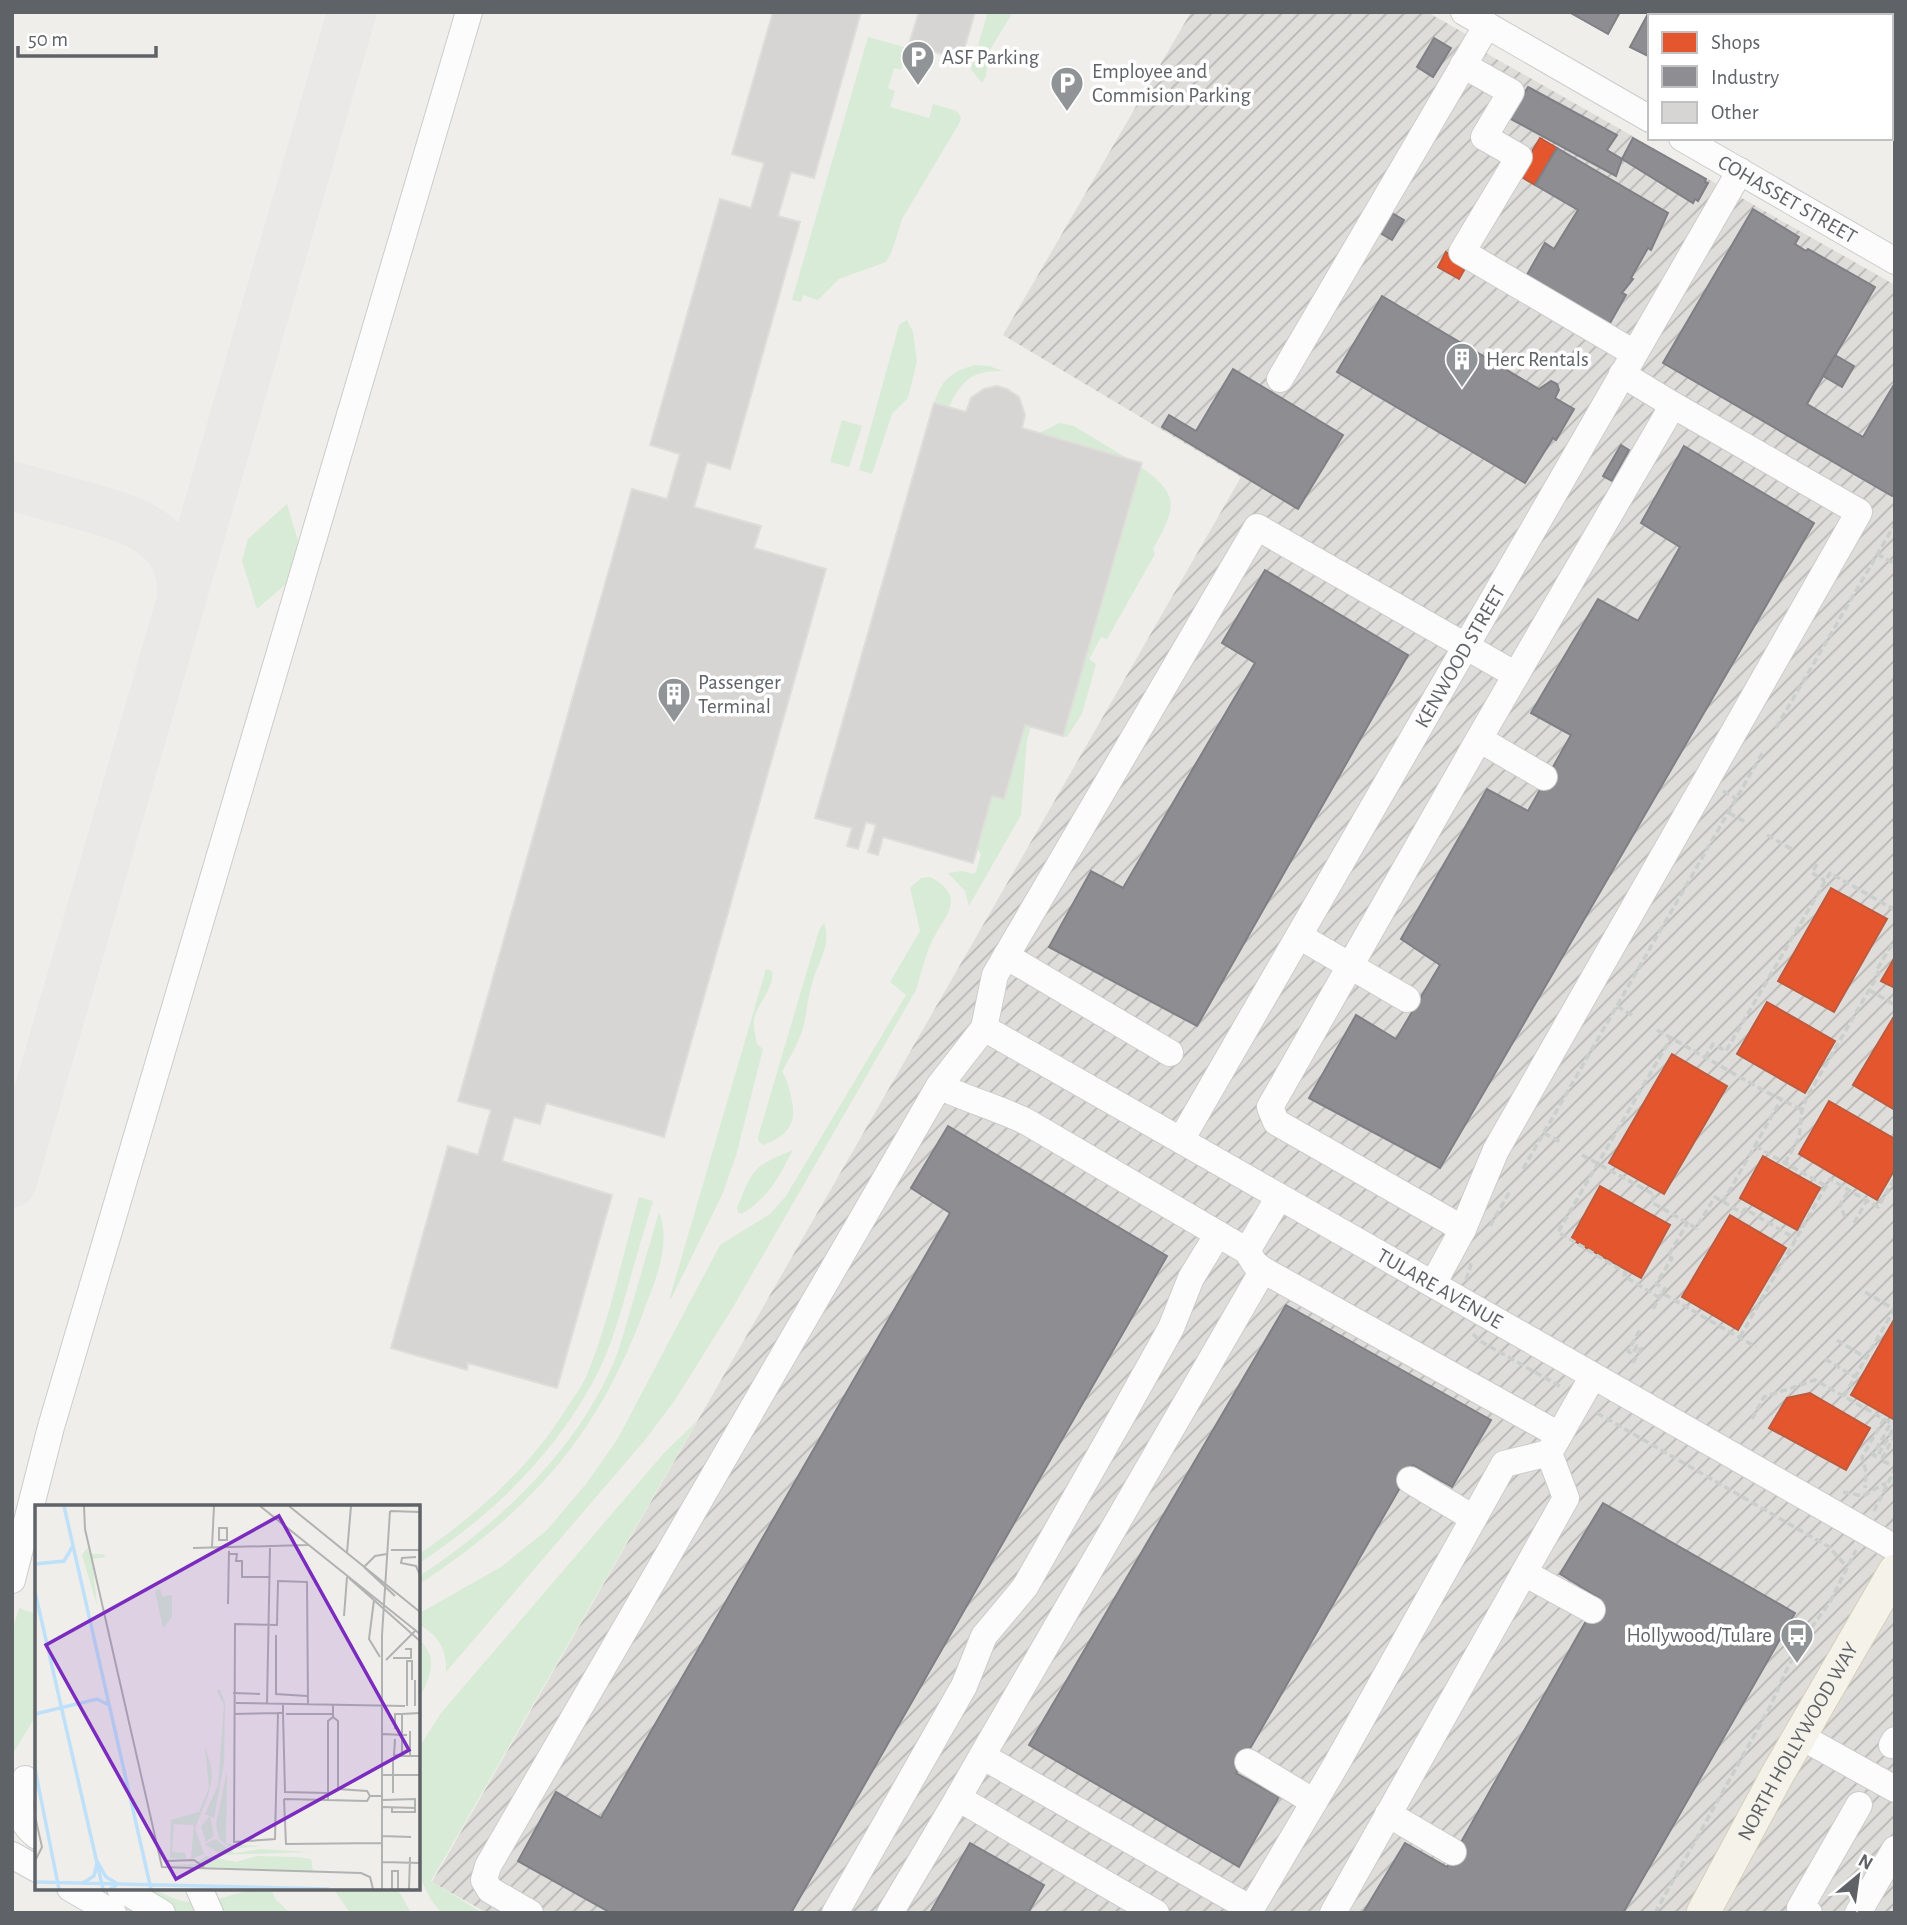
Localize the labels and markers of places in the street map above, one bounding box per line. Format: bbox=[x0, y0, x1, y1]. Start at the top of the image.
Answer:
parking icon: ASF Parking bbox=[899, 38, 937, 87]
place label: ASF Parking bbox=[942, 47, 1040, 68]
place label: Employee and Commision Parking bbox=[1092, 61, 1251, 106]
parking icon: Employee and Commision Parking bbox=[1048, 64, 1086, 113]
building icon: Herc Rentals bbox=[1443, 340, 1481, 389]
place label: Herc Rentals bbox=[1486, 349, 1589, 370]
place label: Passenger Terminal bbox=[698, 672, 781, 717]
building icon: Passenger Terminal bbox=[655, 675, 693, 724]
bus stop icon: Hollywood/Tulare bbox=[1778, 1616, 1816, 1665]
place label: Hollywood/Tulare bbox=[1626, 1625, 1772, 1646]

